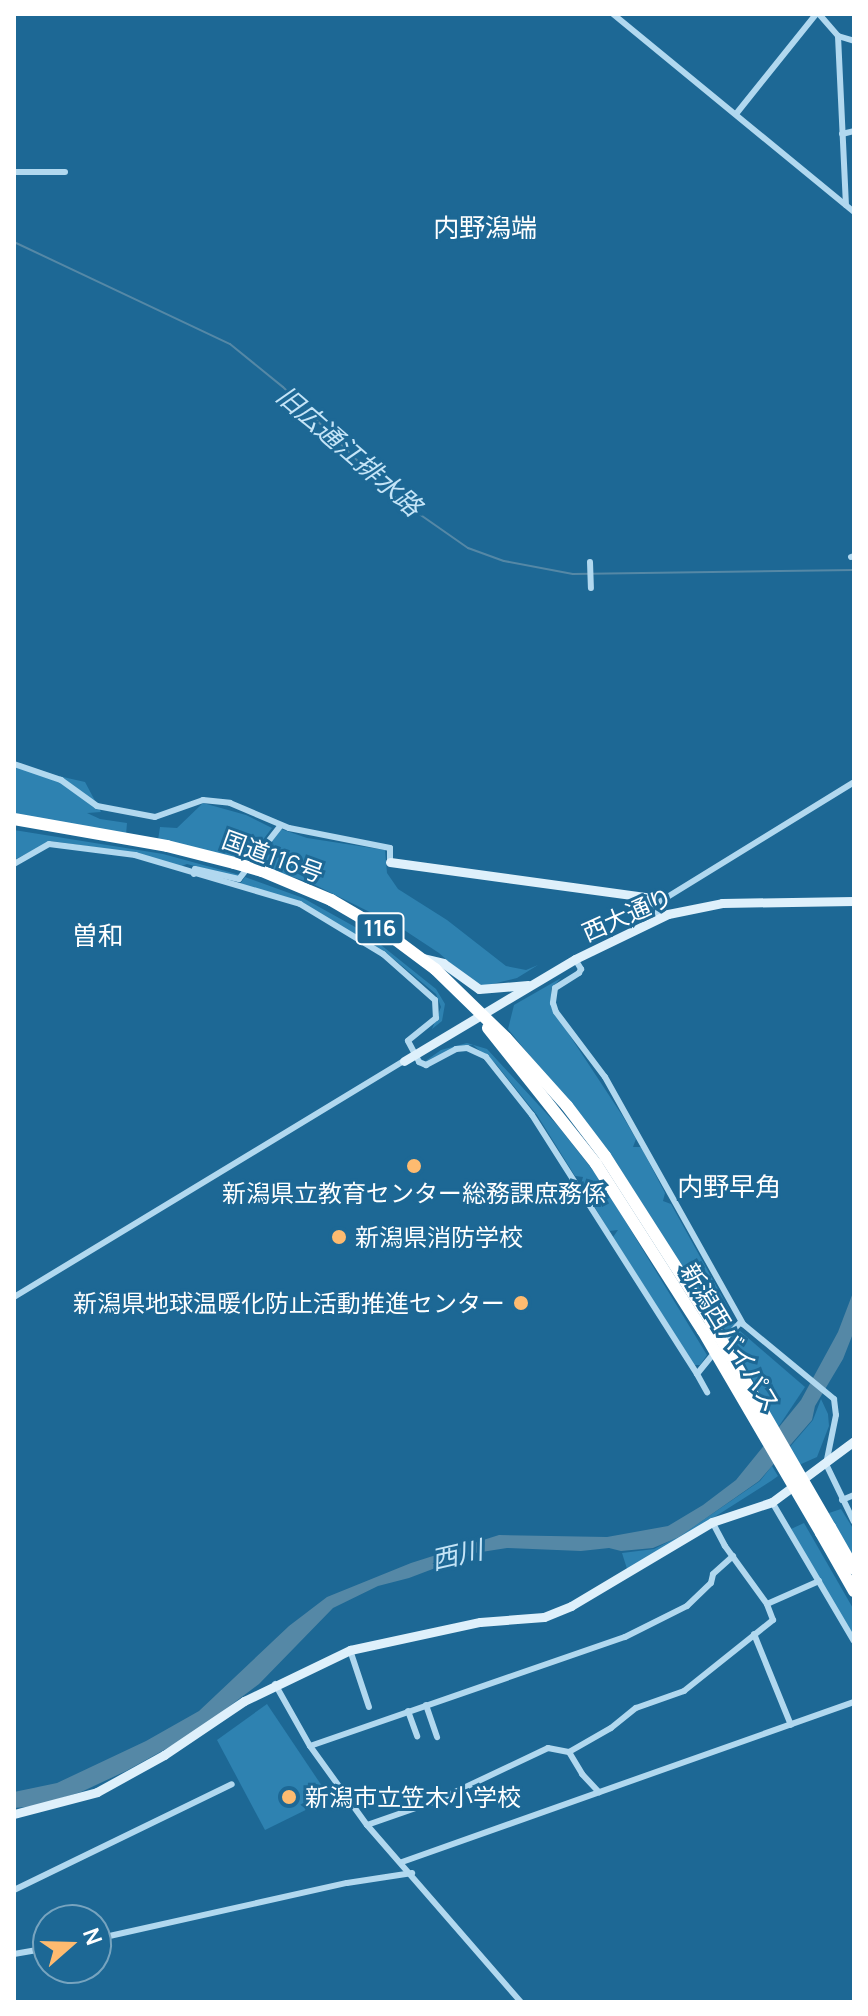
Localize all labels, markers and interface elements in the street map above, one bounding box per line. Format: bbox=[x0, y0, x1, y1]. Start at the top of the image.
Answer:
district label: 内野潟端 bbox=[433, 212, 537, 244]
water label: 旧広通江排水路 bbox=[270, 380, 428, 522]
street label: 国道116号 bbox=[218, 824, 328, 888]
street label: 西大通り bbox=[577, 881, 677, 947]
road number: 116 bbox=[354, 911, 406, 947]
district label: 曽和 bbox=[72, 920, 124, 952]
marker: 新潟県立教育センター総務課庶務係 bbox=[405, 1157, 423, 1175]
district label: 内野早角 bbox=[677, 1171, 781, 1203]
place label: 新潟県立教育センター総務課庶務係 bbox=[222, 1179, 606, 1207]
place label: 新潟県消防学校 bbox=[355, 1223, 523, 1251]
marker: 新潟県消防学校 bbox=[330, 1228, 348, 1246]
street label: 新潟西バイパス bbox=[675, 1258, 787, 1416]
place label: 新潟県地球温暖化防止活動推進センター bbox=[73, 1289, 505, 1317]
marker: 新潟県地球温暖化防止活動推進センター bbox=[512, 1294, 530, 1312]
water label: 西川 bbox=[428, 1534, 486, 1576]
place label: 新潟市立笠木小学校 bbox=[305, 1783, 521, 1811]
marker: 新潟市立笠木小学校 bbox=[280, 1788, 298, 1806]
north arrow bbox=[32, 1904, 112, 1984]
text: N bbox=[76, 1924, 109, 1949]

